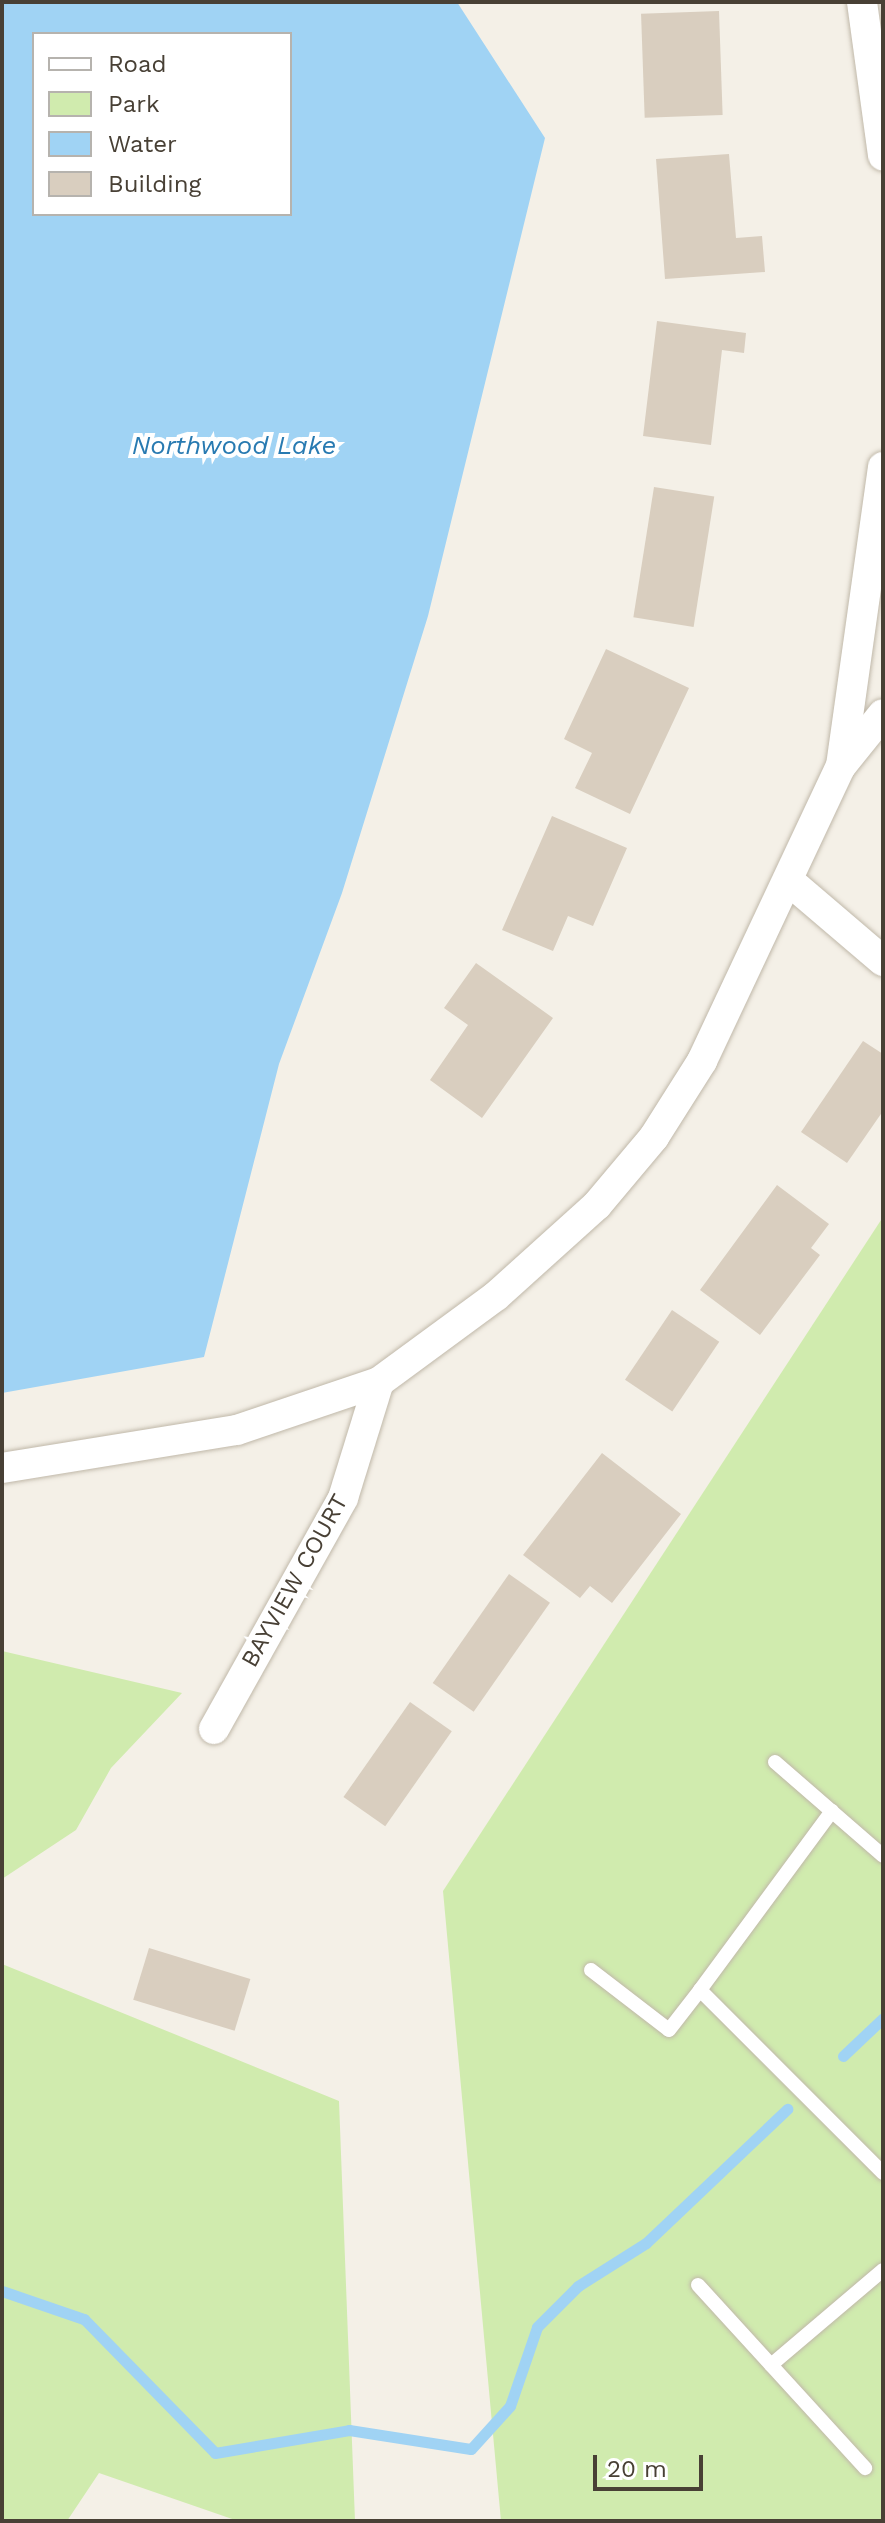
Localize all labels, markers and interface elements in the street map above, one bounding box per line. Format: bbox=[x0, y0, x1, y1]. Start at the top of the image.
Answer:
legend bbox=[32, 32, 292, 216]
text: Road bbox=[108, 50, 167, 78]
text: Park bbox=[108, 90, 160, 118]
text: Water bbox=[108, 130, 177, 158]
text: Building bbox=[108, 170, 201, 198]
water label: Northwood Lake bbox=[132, 430, 336, 462]
street label: BAYVIEW COURT bbox=[235, 1489, 355, 1673]
scale bar bbox=[597, 2439, 707, 2489]
text: 20 m bbox=[607, 2455, 667, 2483]

